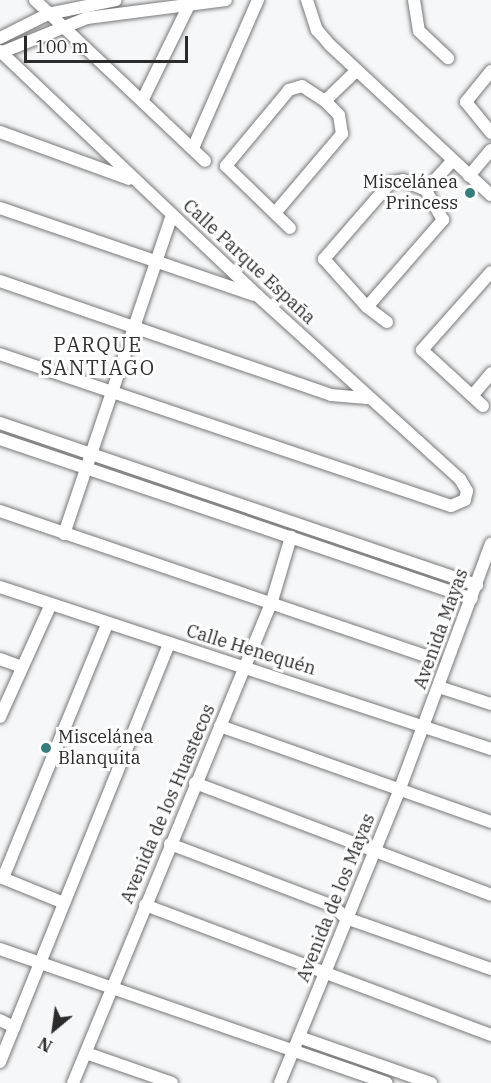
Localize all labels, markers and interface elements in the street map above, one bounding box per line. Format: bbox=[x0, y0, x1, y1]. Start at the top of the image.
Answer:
scale bar bbox=[27, 24, 190, 62]
text: 100 m bbox=[35, 35, 89, 58]
place label: Miscelánea Princess bbox=[363, 172, 458, 214]
marker: Miscelánea Princess bbox=[463, 186, 477, 200]
street label: Calle Parque España bbox=[178, 195, 320, 329]
district label: PARQUE SANTIAGO bbox=[40, 333, 156, 380]
street label: Avenida Mayas bbox=[409, 566, 473, 692]
street label: Calle Henequén bbox=[184, 620, 318, 680]
street label: Avenida de los Huastecos bbox=[116, 701, 220, 907]
place label: Miscelánea Blanquita bbox=[58, 727, 153, 770]
marker: Miscelánea Blanquita bbox=[39, 741, 53, 755]
street label: Avenida de los Mayas bbox=[292, 811, 380, 985]
north arrow bbox=[24, 999, 84, 1059]
text: N bbox=[35, 1033, 56, 1057]

